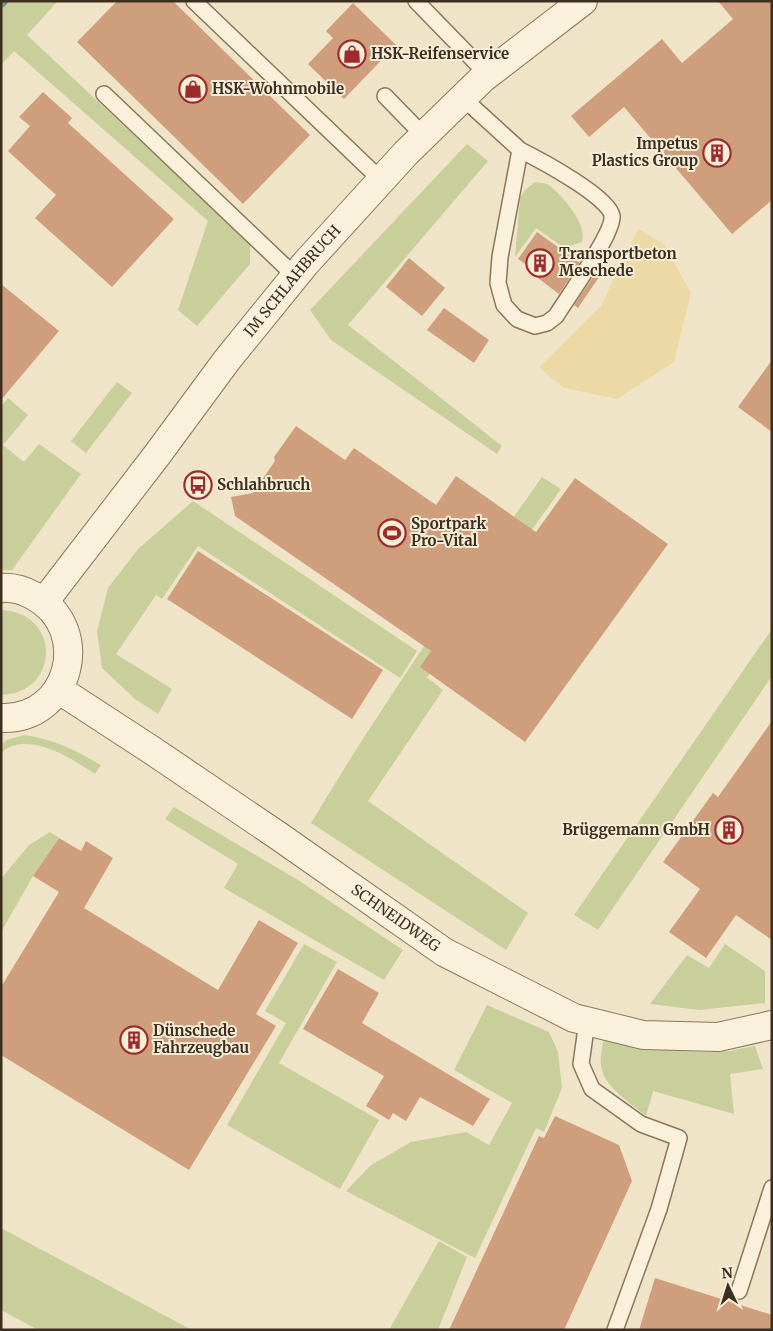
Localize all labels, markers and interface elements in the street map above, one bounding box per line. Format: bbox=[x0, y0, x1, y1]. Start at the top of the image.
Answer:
shop icon: HSK-Reifenservice bbox=[337, 39, 367, 69]
place label: HSK-Reifenservice bbox=[371, 44, 509, 63]
shop icon: HSK-Wohnmobile bbox=[178, 74, 208, 104]
place label: HSK-Wohnmobile bbox=[212, 79, 344, 98]
place label: Impetus Plastics Group bbox=[592, 134, 698, 170]
building icon: Impetus Plastics Group bbox=[702, 138, 732, 168]
street label: IM SCHLAHBRUCH bbox=[240, 221, 345, 340]
place label: Transportbeton Meschede bbox=[559, 244, 677, 280]
building icon: Transportbeton Meschede bbox=[525, 248, 555, 278]
bus stop icon: Schlahbruch bbox=[183, 470, 213, 500]
place label: Schlahbruch bbox=[217, 475, 310, 494]
place label: Sportpark Pro-Vital bbox=[411, 514, 486, 550]
sports icon: Sportpark Pro-Vital bbox=[377, 518, 407, 548]
building icon: Brüggemann GmbH bbox=[714, 815, 744, 845]
place label: Brüggemann GmbH bbox=[562, 820, 710, 839]
street label: SCHNEIDWEG bbox=[348, 880, 444, 956]
place label: Dünschede Fahrzeugbau bbox=[153, 1021, 250, 1057]
building icon: Dünschede Fahrzeugbau bbox=[119, 1025, 149, 1055]
north arrow bbox=[703, 1261, 753, 1311]
text: N bbox=[721, 1264, 733, 1282]

